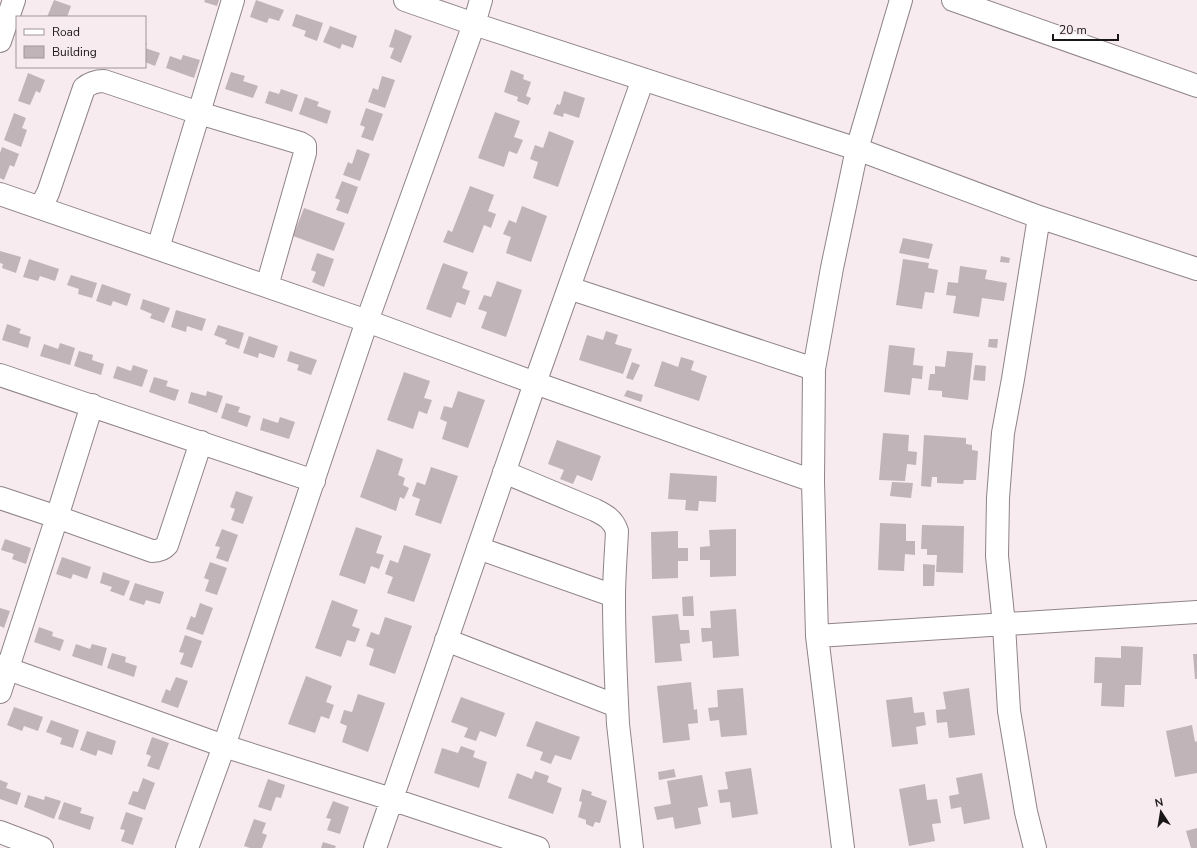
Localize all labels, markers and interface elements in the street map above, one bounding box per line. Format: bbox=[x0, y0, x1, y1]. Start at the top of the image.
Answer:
legend bbox=[16, 16, 146, 68]
scale bar bbox=[1053, 16, 1118, 42]
text: 20 m bbox=[1059, 22, 1087, 38]
text: Road bbox=[52, 24, 80, 40]
text: Building bbox=[52, 44, 97, 60]
north arrow bbox=[1141, 792, 1181, 832]
text: N bbox=[1153, 795, 1165, 811]

